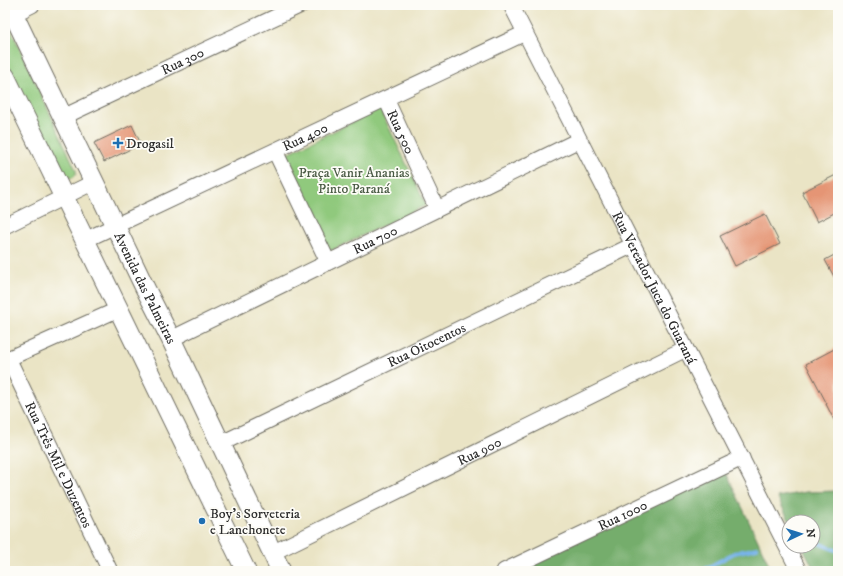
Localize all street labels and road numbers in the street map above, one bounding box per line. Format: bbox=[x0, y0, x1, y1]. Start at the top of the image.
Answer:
street label: Rua 300 bbox=[159, 44, 207, 80]
street label: Rua 500 bbox=[382, 107, 418, 157]
street label: Rua 400 bbox=[280, 119, 331, 156]
street label: Rua Vereador Juca do Guaraná bbox=[608, 209, 700, 367]
street label: Rua 700 bbox=[350, 222, 401, 259]
street label: Avenida das Palmeiras bbox=[110, 229, 180, 347]
street label: Rua Oitocentos bbox=[385, 319, 469, 372]
street label: Rua Três Mil e Duzentos bbox=[20, 399, 96, 531]
street label: Rua 900 bbox=[455, 433, 505, 470]
street label: Rua 1000 bbox=[595, 496, 650, 535]

